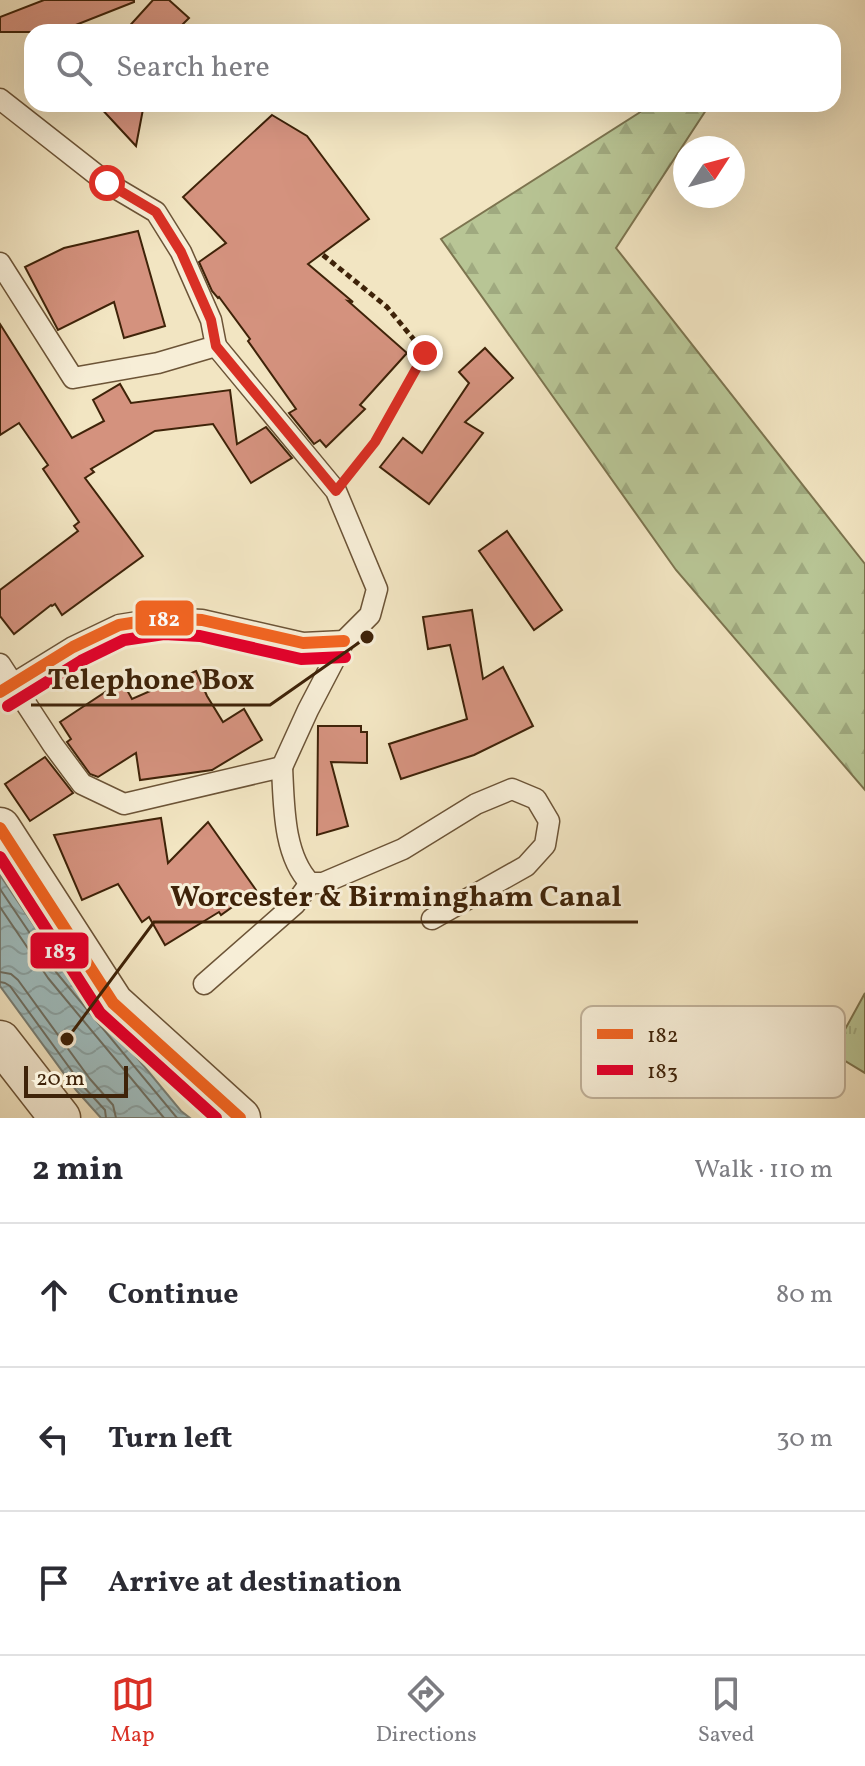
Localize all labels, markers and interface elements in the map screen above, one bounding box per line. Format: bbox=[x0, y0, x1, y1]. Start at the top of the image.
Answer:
search box bbox=[24, 24, 841, 112]
icon: search bbox=[52, 46, 96, 90]
text: Search here bbox=[116, 47, 270, 89]
north arrow bbox=[673, 136, 745, 208]
route start bbox=[89, 165, 125, 201]
route end bbox=[407, 335, 443, 371]
line badge: 182 bbox=[134, 599, 195, 637]
text: 182 bbox=[148, 605, 180, 636]
callout: Telephone Box bbox=[31, 651, 270, 705]
text: Telephone Box bbox=[47, 660, 255, 702]
callout: Worcester & Birmingham Canal bbox=[154, 868, 638, 922]
text: Worcester & Birmingham Canal bbox=[170, 877, 622, 919]
line badge: 183 bbox=[29, 931, 90, 970]
text: 183 bbox=[44, 937, 76, 968]
legend bbox=[581, 1006, 845, 1098]
text: 182 bbox=[647, 1021, 679, 1052]
text: 183 bbox=[647, 1057, 678, 1088]
scale bar bbox=[24, 1062, 128, 1098]
text: 20 m bbox=[36, 1064, 85, 1095]
text: 2 min bbox=[32, 1147, 124, 1194]
text: Walk · 110 m bbox=[694, 1152, 833, 1188]
icon: ahead bbox=[32, 1273, 76, 1317]
text: Continue bbox=[108, 1274, 239, 1316]
text: 80 m bbox=[776, 1277, 833, 1313]
icon: left bbox=[32, 1417, 76, 1461]
text: Turn left bbox=[108, 1418, 232, 1460]
text: 30 m bbox=[776, 1421, 833, 1457]
icon: arrive bbox=[32, 1561, 76, 1605]
text: Arrive at destination bbox=[108, 1562, 402, 1604]
tab: Map bbox=[111, 1672, 155, 1751]
tab: Directions bbox=[376, 1672, 477, 1751]
tab: Saved bbox=[698, 1672, 754, 1751]

